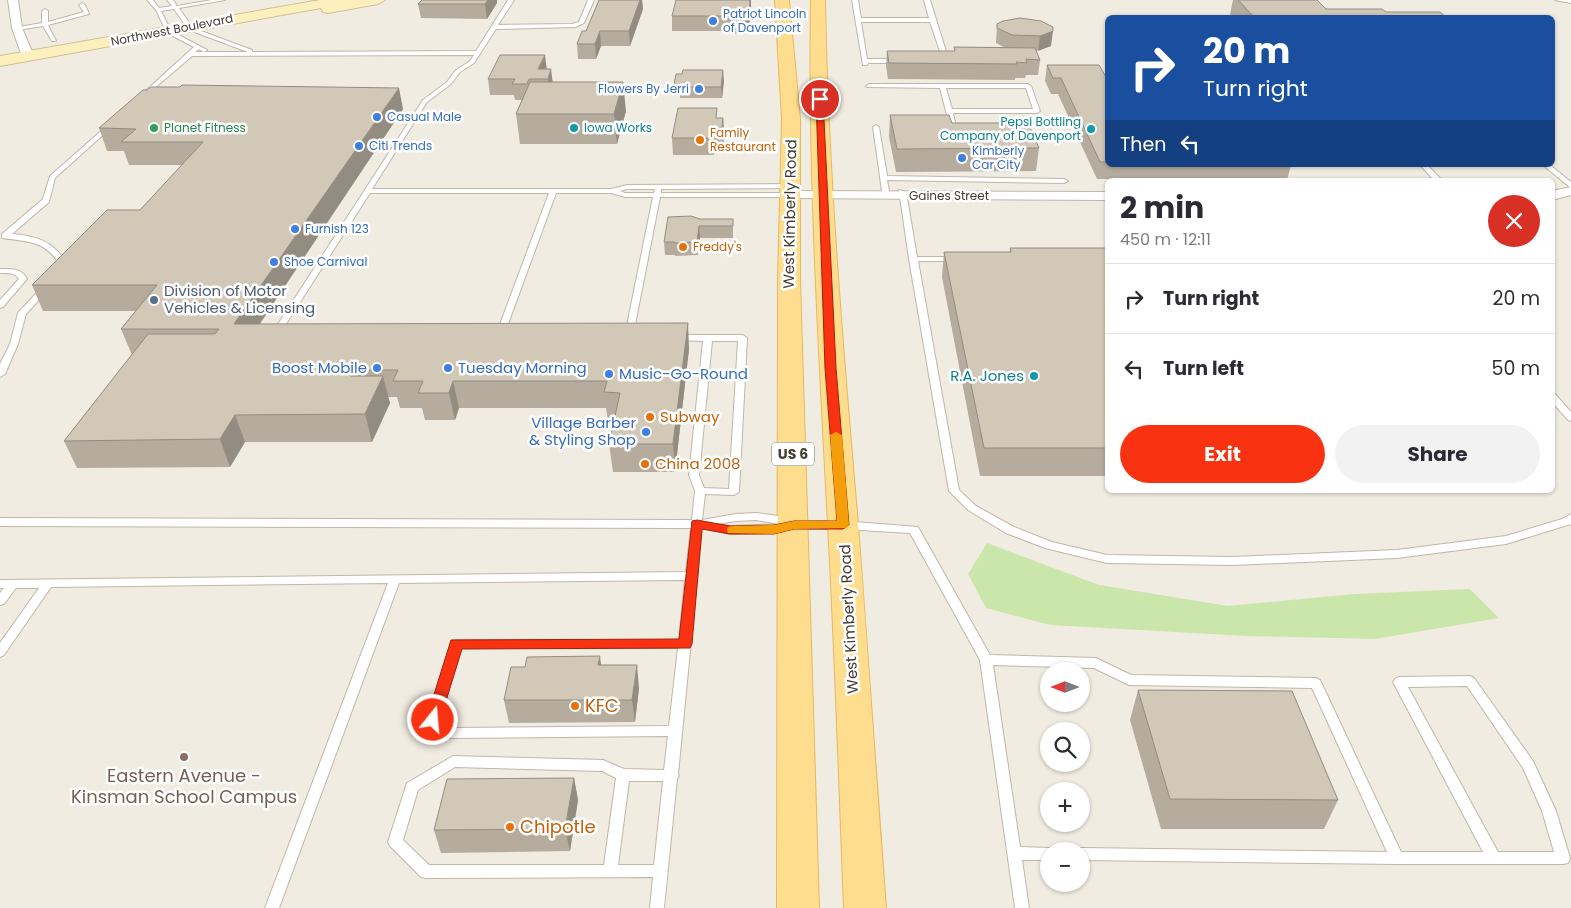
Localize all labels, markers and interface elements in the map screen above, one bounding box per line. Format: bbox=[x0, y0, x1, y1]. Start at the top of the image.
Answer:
place label: Patriot Lincoln of Davenport bbox=[723, 5, 807, 36]
street label: Northwest Boulevard bbox=[109, 9, 235, 50]
marker: Patriot Lincoln of Davenport bbox=[707, 15, 719, 27]
text: 20 m bbox=[1203, 26, 1290, 75]
icon: right bbox=[1120, 35, 1185, 100]
text: Turn right bbox=[1203, 73, 1308, 104]
pin bbox=[799, 78, 841, 120]
place label: Flowers By Jerri bbox=[598, 80, 689, 97]
marker: Flowers By Jerri bbox=[693, 83, 705, 95]
icon: arrive bbox=[806, 85, 834, 113]
place label: Casual Male bbox=[387, 108, 461, 125]
marker: Casual Male bbox=[371, 111, 383, 123]
place label: Pepsi Bottling Company of Davenport bbox=[940, 113, 1081, 144]
place label: Planet Fitness bbox=[164, 119, 246, 136]
place label: Iowa Works bbox=[584, 119, 652, 136]
marker: Planet Fitness bbox=[148, 122, 160, 134]
marker: Iowa Works bbox=[568, 122, 580, 134]
marker: Pepsi Bottling Company of Davenport bbox=[1085, 123, 1097, 135]
place label: Family Restaurant bbox=[710, 124, 776, 155]
icon: left bbox=[1176, 130, 1204, 158]
text: Then bbox=[1120, 131, 1166, 158]
marker: Family Restaurant bbox=[694, 134, 706, 146]
place label: Citi Trends bbox=[369, 137, 432, 154]
street label: West Kimberly Road bbox=[778, 139, 801, 289]
marker: Citi Trends bbox=[353, 140, 365, 152]
place label: Kimberly Car City bbox=[972, 142, 1024, 173]
marker: Kimberly Car City bbox=[956, 152, 968, 164]
text: 2 min bbox=[1120, 186, 1204, 229]
street label: Gaines Street bbox=[909, 187, 989, 204]
button: close bbox=[1488, 195, 1540, 247]
place label: Furnish 123 bbox=[305, 220, 369, 237]
marker: Furnish 123 bbox=[289, 223, 301, 235]
text: 450 m · 12:11 bbox=[1120, 228, 1211, 251]
place label: Freddy's bbox=[693, 238, 742, 255]
marker: Freddy's bbox=[677, 241, 689, 253]
place label: Shoe Carnival bbox=[284, 253, 367, 270]
marker: Shoe Carnival bbox=[268, 256, 280, 268]
place label: Division of Motor Vehicles & Licensing bbox=[164, 280, 315, 318]
icon: right bbox=[1120, 285, 1148, 313]
text: Turn right bbox=[1163, 285, 1259, 312]
text: 20 m bbox=[1492, 285, 1540, 312]
marker: Division of Motor Vehicles & Licensing bbox=[148, 294, 160, 306]
icon: left bbox=[1120, 355, 1148, 383]
text: Turn left bbox=[1163, 355, 1244, 382]
text: 50 m bbox=[1491, 355, 1540, 382]
place label: Boost Mobile bbox=[272, 357, 367, 378]
place label: Tuesday Morning bbox=[458, 357, 587, 378]
marker: Boost Mobile bbox=[371, 362, 383, 374]
marker: Tuesday Morning bbox=[442, 362, 454, 374]
place label: Music-Go-Round bbox=[619, 363, 748, 384]
place label: R.A. Jones bbox=[950, 365, 1024, 386]
marker: Music-Go-Round bbox=[603, 368, 615, 380]
marker: R.A. Jones bbox=[1028, 370, 1040, 382]
place label: Subway bbox=[660, 406, 720, 427]
marker: Subway bbox=[644, 411, 656, 423]
place label: Village Barber & Styling Shop bbox=[529, 412, 636, 450]
button: Exit bbox=[1120, 425, 1325, 483]
button: Share bbox=[1335, 425, 1540, 483]
marker: Village Barber & Styling Shop bbox=[640, 426, 652, 438]
road number: US 6 bbox=[772, 442, 814, 466]
place label: China 2008 bbox=[655, 453, 741, 474]
marker: China 2008 bbox=[639, 458, 651, 470]
street label: West Kimberly Road bbox=[834, 544, 863, 694]
north arrow bbox=[1040, 662, 1090, 712]
map controls bbox=[1040, 662, 1090, 892]
position arrow bbox=[406, 693, 458, 745]
place label: KFC bbox=[585, 693, 619, 718]
marker: KFC bbox=[569, 700, 581, 712]
button: search bbox=[1040, 722, 1090, 772]
marker: Eastern Avenue - Kinsman School Campus bbox=[178, 751, 190, 763]
place label: Eastern Avenue - Kinsman School Campus bbox=[71, 763, 297, 809]
button: + bbox=[1040, 782, 1090, 832]
place label: Chipotle bbox=[520, 814, 596, 839]
marker: Chipotle bbox=[504, 821, 516, 833]
button: − bbox=[1040, 842, 1090, 892]

